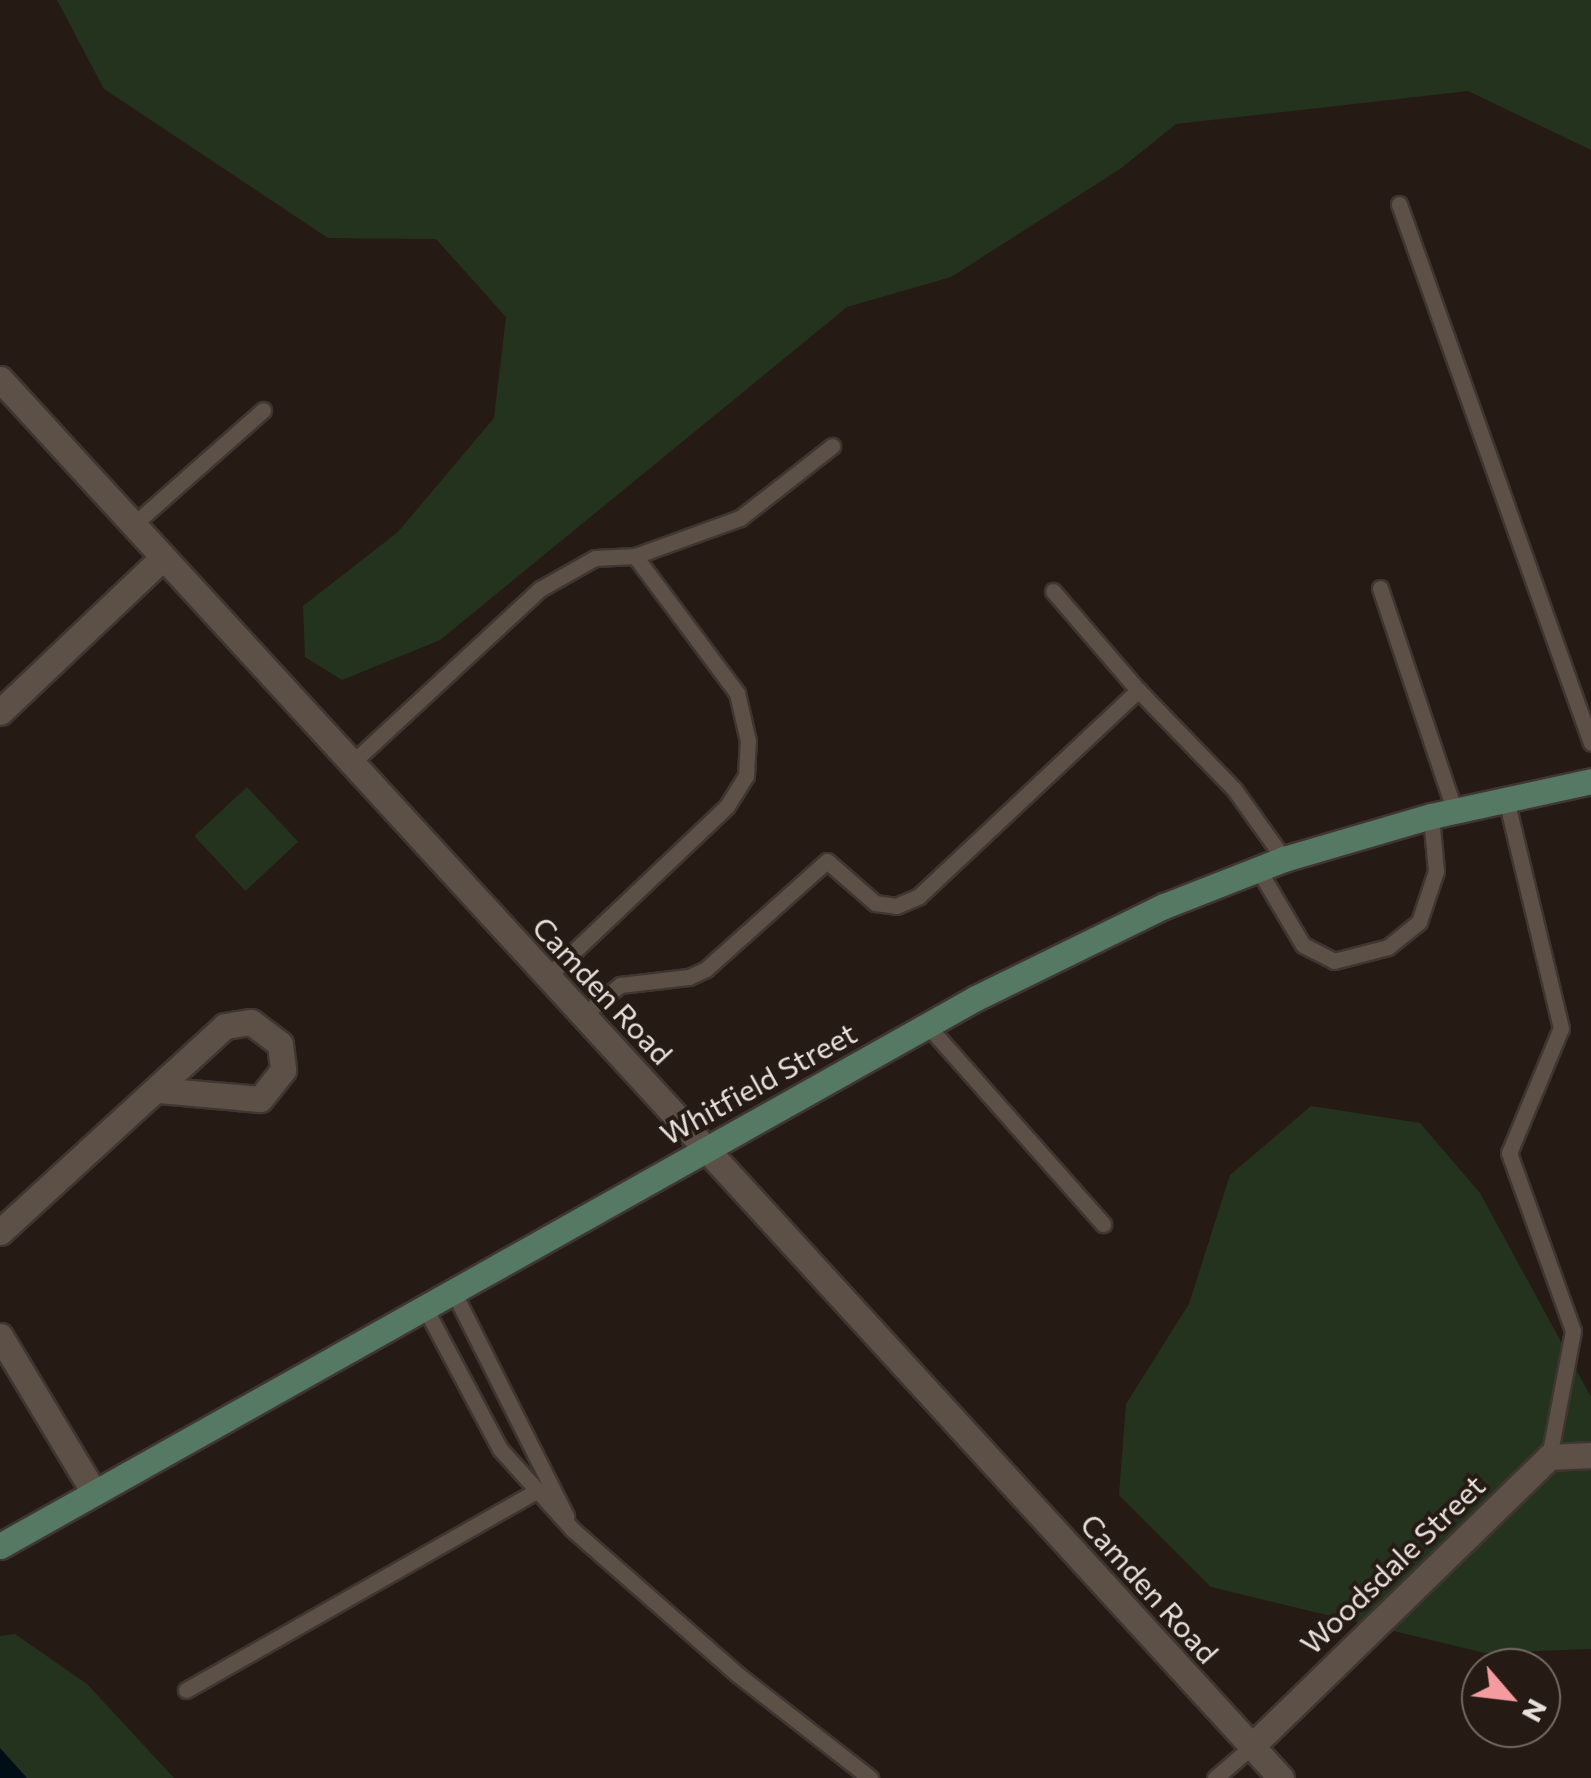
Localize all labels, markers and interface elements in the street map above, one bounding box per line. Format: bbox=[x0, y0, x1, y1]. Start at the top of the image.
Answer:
street label: Camden Road bbox=[526, 909, 680, 1071]
street label: Whitfield Street bbox=[654, 1014, 862, 1152]
street label: Woodsdale Street bbox=[1292, 1467, 1492, 1661]
street label: Camden Road bbox=[1074, 1506, 1226, 1670]
north arrow bbox=[1461, 1648, 1561, 1748]
text: N bbox=[1516, 1694, 1556, 1728]

